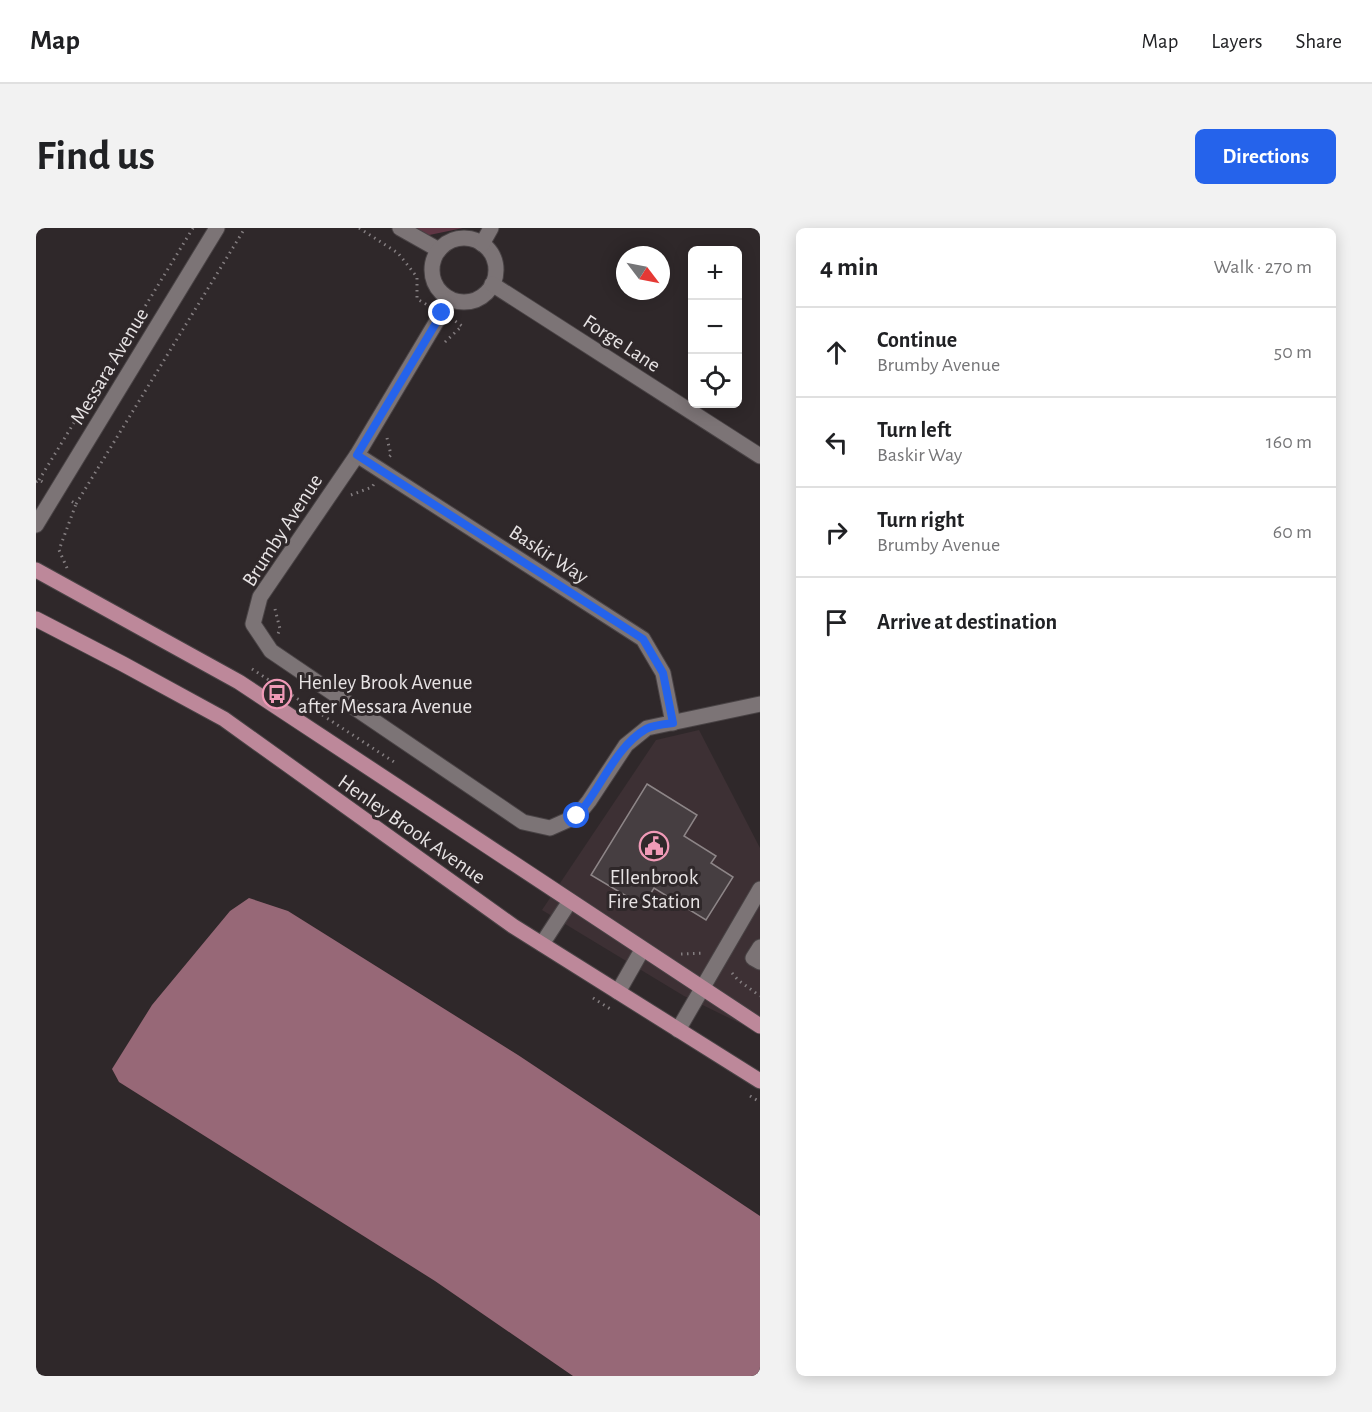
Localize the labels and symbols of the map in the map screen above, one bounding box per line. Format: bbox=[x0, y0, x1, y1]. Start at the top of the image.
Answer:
north arrow bbox=[616, 246, 670, 300]
route end bbox=[428, 299, 454, 325]
street label: Messara Avenue bbox=[66, 304, 152, 428]
street label: Forge Lane bbox=[579, 311, 664, 376]
street label: Brumby Avenue bbox=[238, 470, 326, 590]
street label: Baskir Way bbox=[505, 521, 592, 588]
place label: Henley Brook Avenue after Messara Avenue bbox=[298, 672, 472, 717]
bus stop icon: Henley Brook Avenue after Messara Avenue bbox=[261, 678, 293, 710]
street label: Henley Brook Avenue bbox=[334, 771, 489, 888]
route start bbox=[563, 802, 589, 828]
public building icon: Ellenbrook Fire Station bbox=[638, 830, 670, 862]
place label: Ellenbrook Fire Station bbox=[607, 867, 701, 912]

